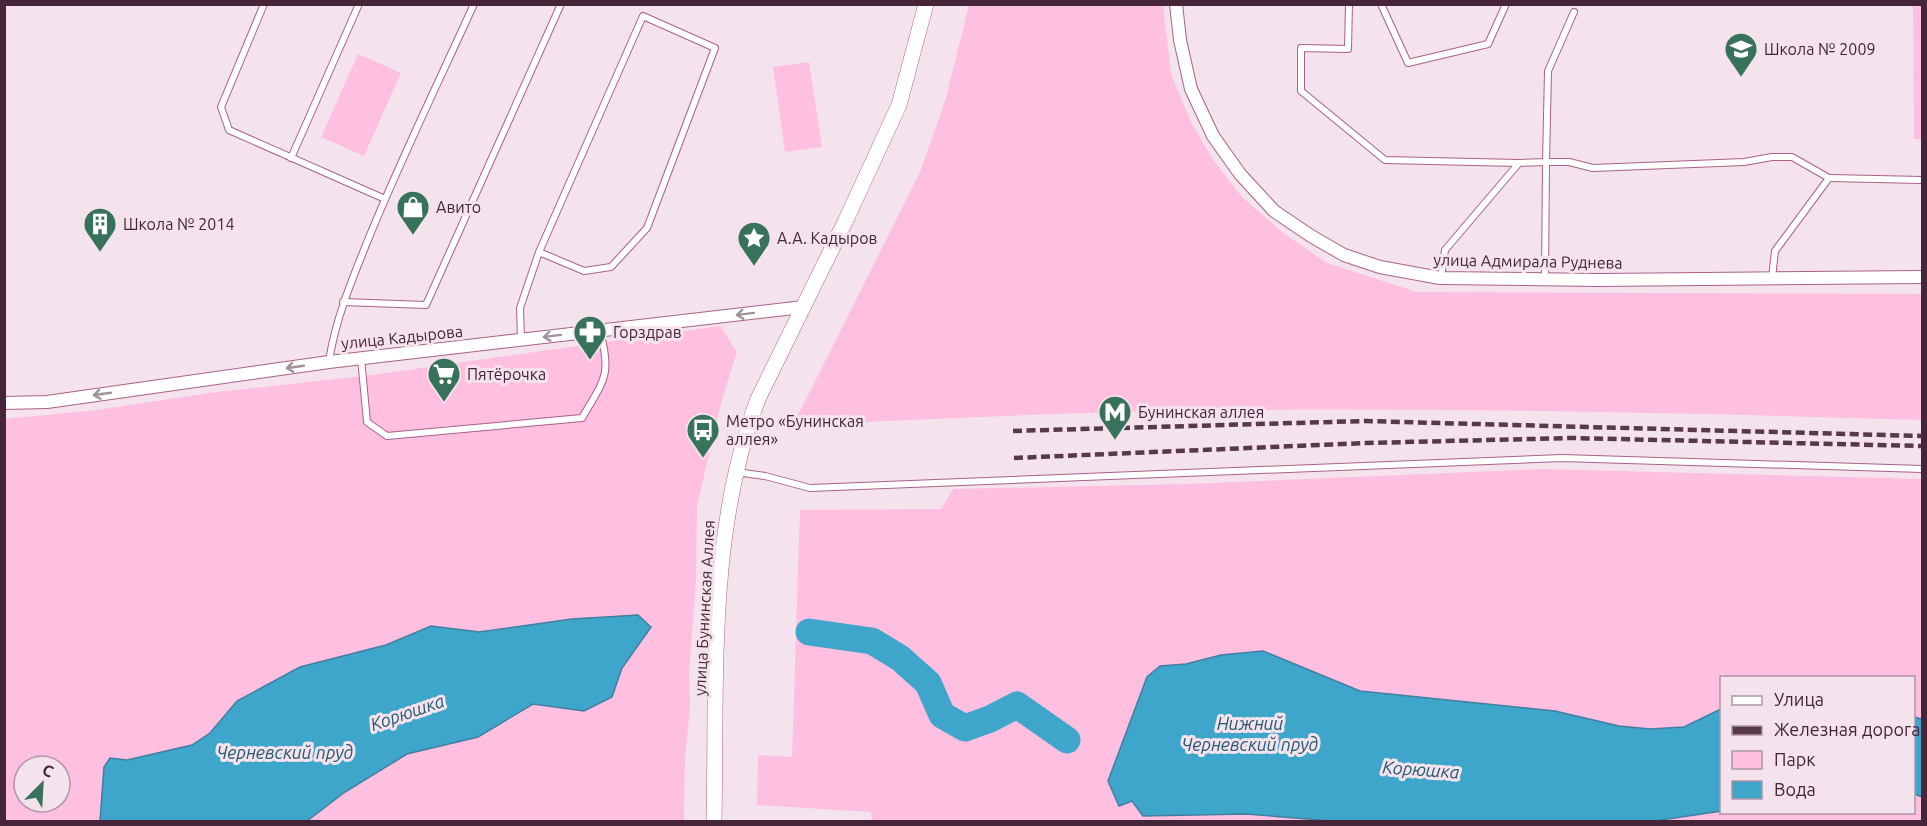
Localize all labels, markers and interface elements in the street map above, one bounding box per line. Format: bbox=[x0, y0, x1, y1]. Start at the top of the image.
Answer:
school or university icon: Школа № 2009 bbox=[1723, 31, 1759, 78]
place label: Школа № 2009 bbox=[1764, 40, 1875, 58]
shop icon: Авито bbox=[395, 189, 431, 236]
place label: Авито bbox=[436, 198, 481, 216]
building icon: Школа № 2014 bbox=[82, 206, 118, 253]
place label: Школа № 2014 bbox=[123, 215, 234, 233]
place icon: А.А. Кадыров bbox=[736, 220, 772, 267]
place label: А.А. Кадыров bbox=[777, 229, 877, 247]
street label: улица Адмирала Руднева bbox=[1433, 250, 1623, 272]
one-way arrow bbox=[736, 309, 756, 320]
pharmacy icon: Горздрав bbox=[572, 314, 608, 361]
street label: улица Кадырова bbox=[340, 322, 464, 352]
place label: Горздрав bbox=[613, 323, 682, 341]
one-way arrow bbox=[542, 331, 562, 342]
supermarket icon: Пятёрочка bbox=[426, 356, 462, 403]
one-way arrow bbox=[286, 361, 306, 372]
place label: Пятёрочка bbox=[467, 365, 546, 383]
one-way arrow bbox=[93, 389, 113, 400]
metro station icon: Бунинская аллея bbox=[1097, 394, 1133, 441]
place label: Бунинская аллея bbox=[1138, 403, 1264, 421]
bus stop icon: Метро «Бунинская аллея» bbox=[685, 412, 721, 459]
place label: Метро «Бунинская аллея» bbox=[726, 412, 864, 448]
street label: улица Бунинская Аллея bbox=[690, 520, 718, 696]
legend bbox=[1720, 676, 1915, 814]
text: Улица bbox=[1774, 689, 1824, 709]
water label: Корюшка bbox=[367, 690, 447, 734]
water label: Нижний Черневский пруд bbox=[1182, 713, 1318, 754]
text: Железная дорога bbox=[1774, 719, 1921, 739]
water label: Черневский пруд bbox=[217, 742, 353, 762]
text: Парк bbox=[1774, 749, 1815, 769]
north arrow bbox=[12, 754, 72, 814]
water label: Корюшка bbox=[1382, 756, 1460, 782]
text: С bbox=[40, 760, 56, 781]
text: Вода bbox=[1774, 779, 1816, 799]

